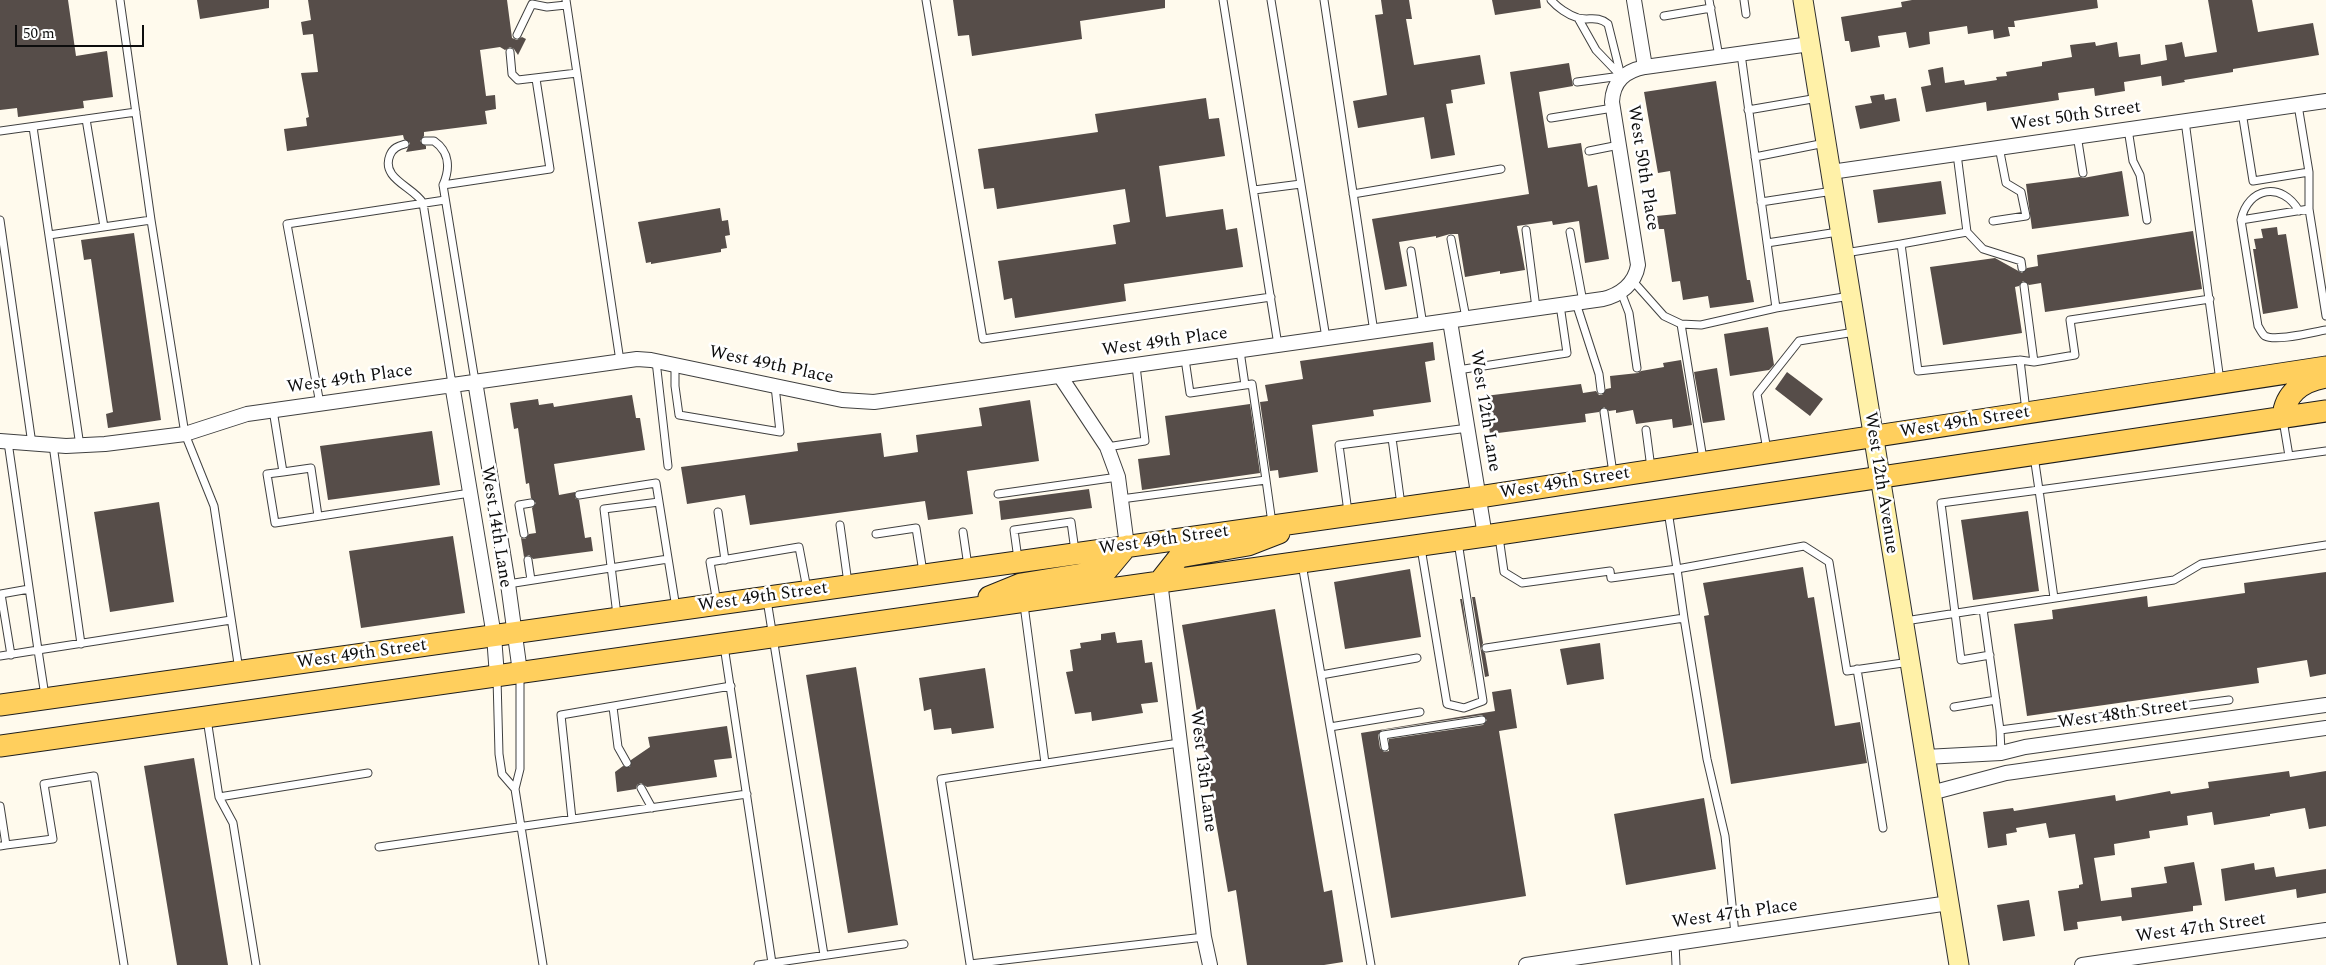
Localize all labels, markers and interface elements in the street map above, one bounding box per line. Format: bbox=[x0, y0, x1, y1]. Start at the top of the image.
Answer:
scale bar bbox=[18, 15, 146, 47]
text: 50 m bbox=[23, 22, 55, 45]
street label: West 50th Street bbox=[2010, 97, 2142, 137]
street label: West 50th Place bbox=[1621, 104, 1663, 232]
street label: West 49th Place bbox=[1101, 323, 1229, 363]
street label: West 49th Place bbox=[707, 342, 835, 390]
street label: West 12th Lane bbox=[1464, 348, 1504, 474]
street label: West 49th Place bbox=[286, 360, 414, 400]
street label: West 49th Street bbox=[1899, 402, 2031, 444]
street label: West 12th Avenue bbox=[1858, 411, 1902, 555]
street label: West 49th Street bbox=[1499, 463, 1631, 505]
street label: West 14th Lane bbox=[475, 464, 515, 590]
street label: West 49th Street bbox=[1098, 521, 1230, 561]
street label: West 49th Street bbox=[697, 578, 829, 618]
street label: West 49th Street bbox=[296, 635, 428, 675]
street label: West 48th Street bbox=[2057, 695, 2189, 735]
street label: West 13th Lane bbox=[1184, 709, 1220, 833]
street label: West 47th Place bbox=[1671, 895, 1799, 935]
street label: West 47th Street bbox=[2135, 909, 2267, 949]

